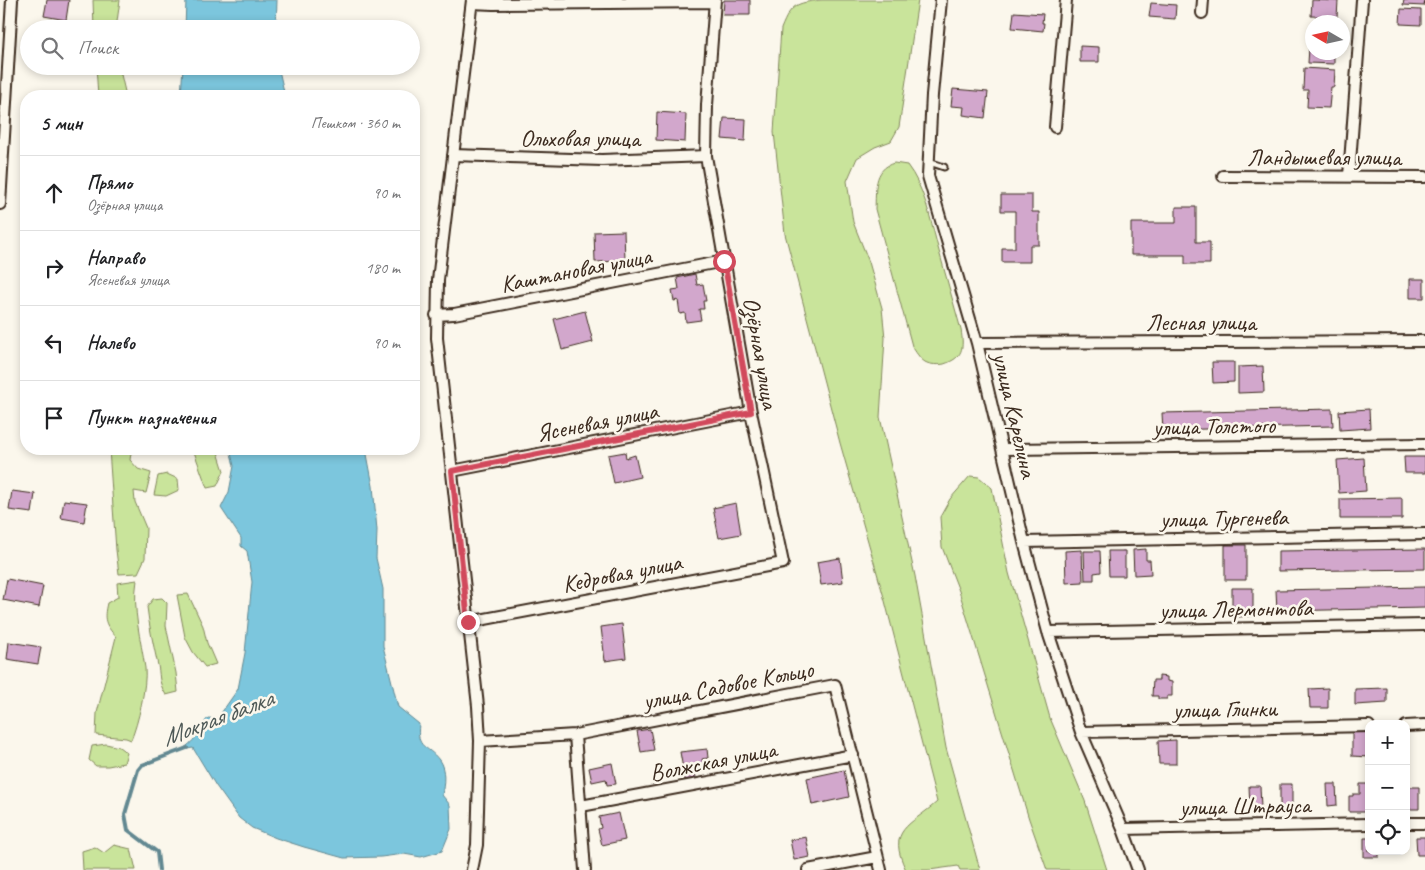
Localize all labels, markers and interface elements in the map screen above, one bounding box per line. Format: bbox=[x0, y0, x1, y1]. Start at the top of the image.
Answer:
north arrow bbox=[1305, 15, 1350, 60]
search box bbox=[20, 20, 420, 75]
icon: search bbox=[38, 34, 66, 62]
text: Поиск bbox=[78, 36, 118, 60]
text: 5 мин bbox=[40, 110, 82, 136]
text: Пешком · 360 m bbox=[311, 113, 400, 133]
street label: Ольховая улица bbox=[520, 123, 642, 153]
street label: Ландышевая улица bbox=[1247, 142, 1403, 172]
text: Прямо bbox=[87, 171, 132, 195]
icon: ahead bbox=[40, 179, 68, 207]
text: 90 m bbox=[373, 183, 400, 203]
text: Озёрная улица bbox=[87, 195, 162, 215]
street label: Каштановая улица bbox=[498, 240, 655, 299]
text: Направо bbox=[87, 246, 145, 270]
route start bbox=[713, 250, 736, 273]
icon: right bbox=[40, 254, 68, 282]
text: 180 m bbox=[366, 258, 400, 278]
text: Ясеневая улица bbox=[87, 270, 169, 290]
street label: Озёрная улица bbox=[735, 295, 786, 413]
street label: Лесная улица bbox=[1146, 307, 1258, 337]
icon: left bbox=[40, 329, 68, 357]
text: Налево bbox=[87, 331, 135, 355]
text: 90 m bbox=[373, 333, 400, 353]
street label: улица Карелина bbox=[986, 348, 1044, 482]
street label: Ясеневая улица bbox=[534, 395, 662, 449]
icon: arrive bbox=[40, 404, 68, 432]
text: Пункт назначения bbox=[87, 406, 216, 430]
street label: улица Толстого bbox=[1151, 410, 1277, 442]
street label: улица Тургенева bbox=[1158, 502, 1290, 534]
street label: Кедровая улица bbox=[560, 546, 686, 599]
street label: улица Лермонтова bbox=[1157, 593, 1314, 625]
route end bbox=[457, 611, 480, 634]
street label: улица Садовое Кольцо bbox=[639, 654, 817, 717]
water label: Мокрая балка bbox=[157, 681, 279, 754]
street label: улица Глинки bbox=[1171, 693, 1279, 725]
map controls bbox=[1365, 720, 1410, 855]
button: + bbox=[1365, 720, 1410, 765]
street label: Волжская улица bbox=[647, 734, 781, 788]
button: − bbox=[1365, 765, 1410, 810]
street label: улица Штрауса bbox=[1177, 790, 1313, 822]
button: locate bbox=[1365, 810, 1410, 855]

